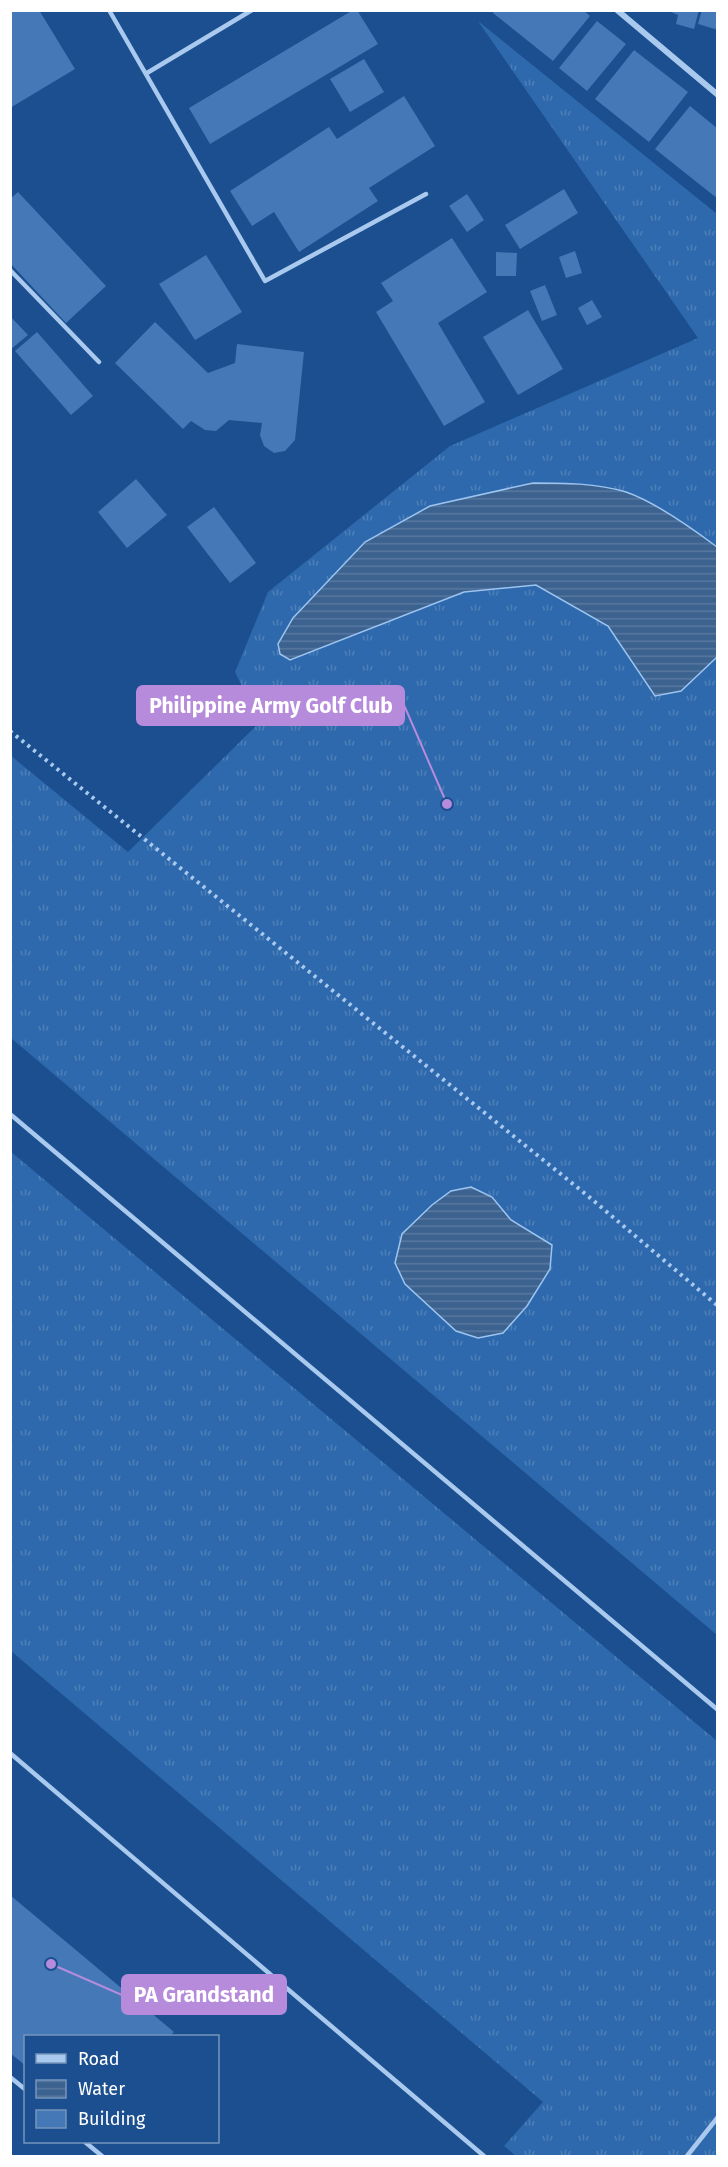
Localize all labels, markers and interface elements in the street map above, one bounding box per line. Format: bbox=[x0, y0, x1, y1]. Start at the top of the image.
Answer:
callout: Philippine Army Golf Club bbox=[137, 686, 404, 725]
text: Philippine Army Golf Club bbox=[149, 693, 393, 719]
callout: PA Grandstand bbox=[122, 1975, 286, 2014]
text: PA Grandstand bbox=[134, 1982, 274, 2008]
legend bbox=[24, 2035, 219, 2143]
text: Road bbox=[78, 2048, 120, 2070]
text: Water bbox=[78, 2078, 125, 2100]
text: Building bbox=[78, 2108, 146, 2130]

